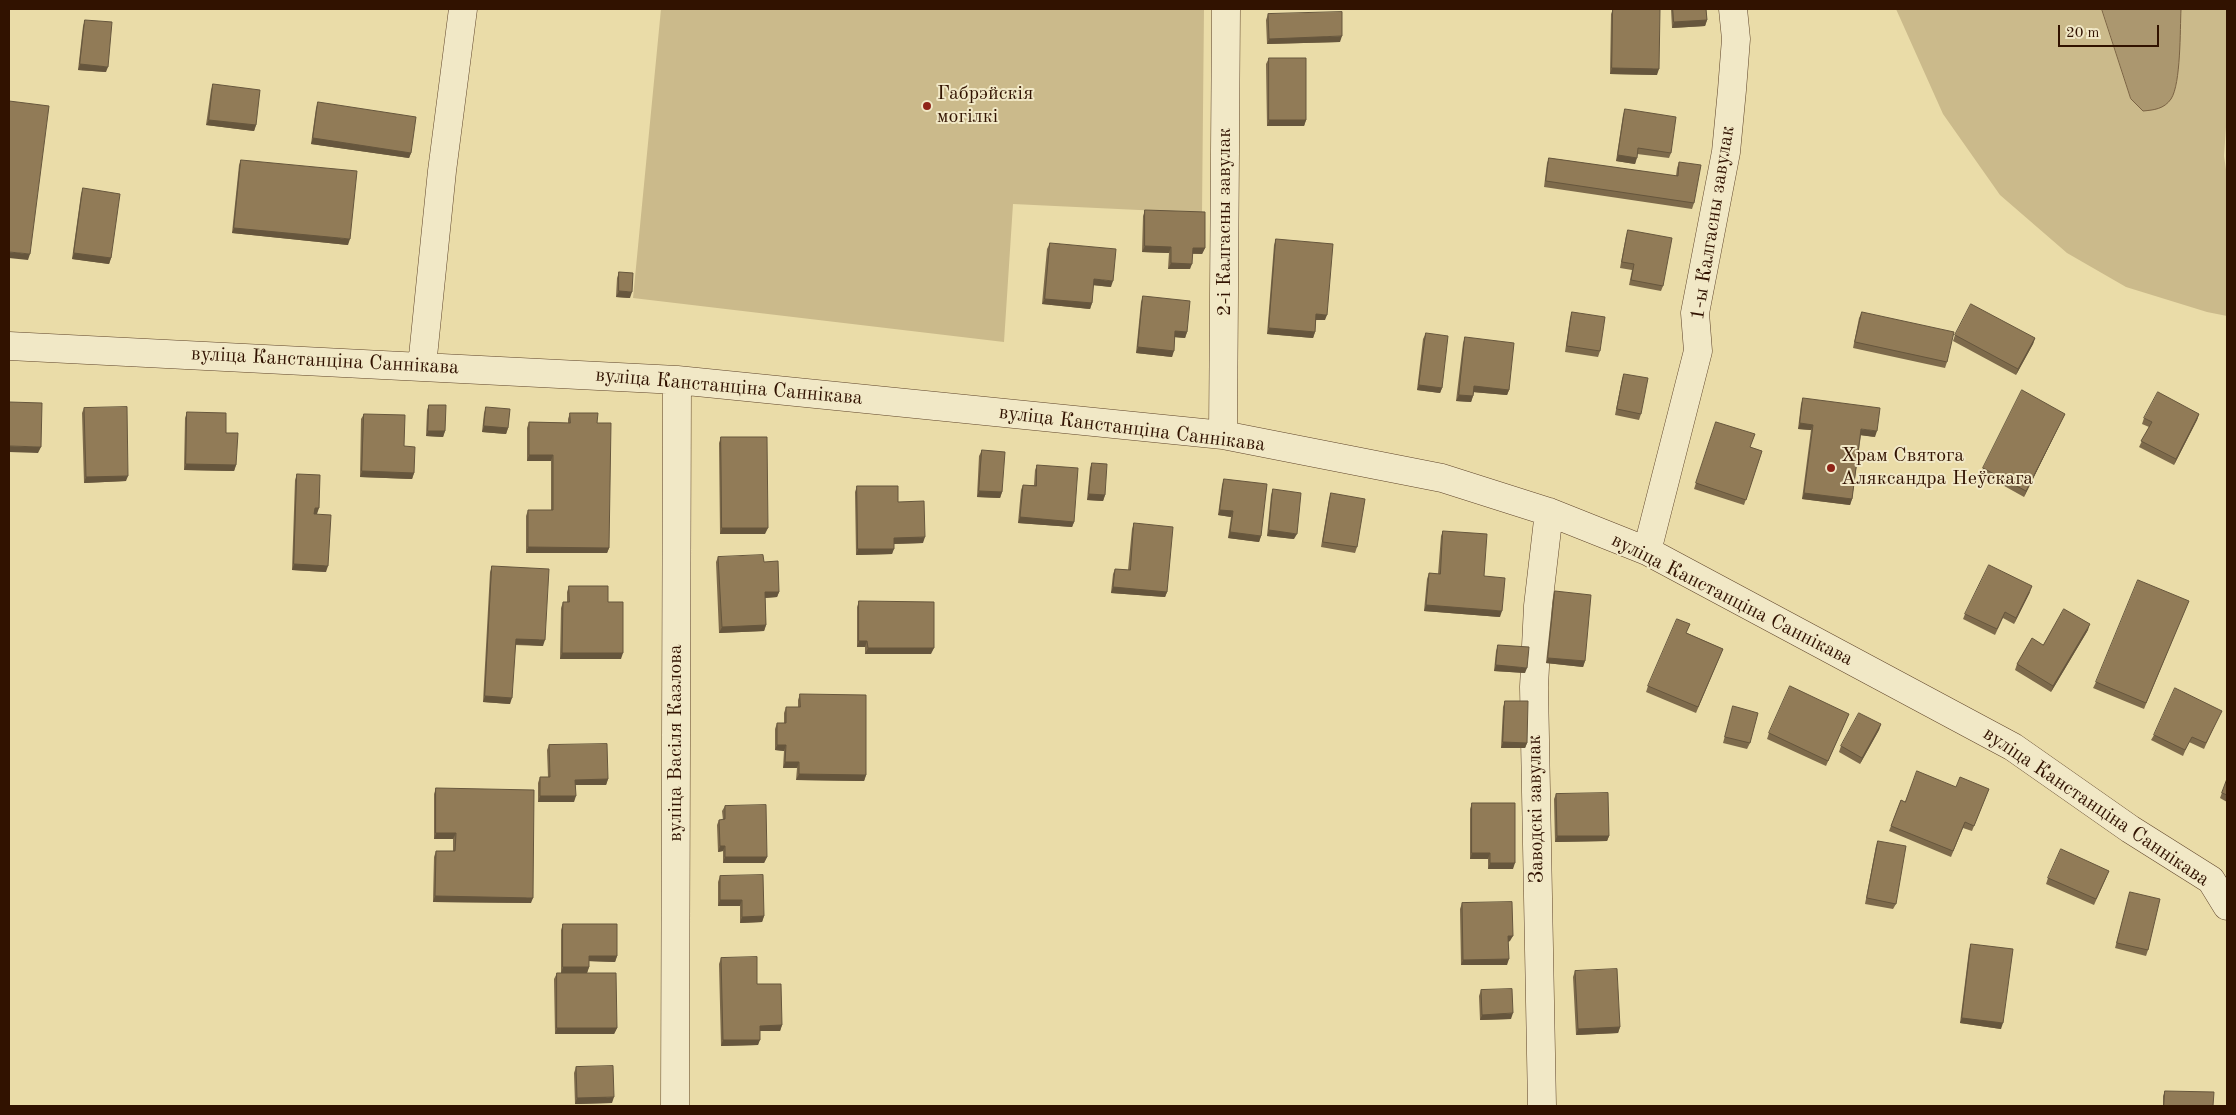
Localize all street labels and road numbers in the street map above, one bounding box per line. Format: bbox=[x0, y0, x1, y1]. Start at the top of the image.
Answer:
street label: 1-ы Калгасны завулак bbox=[1686, 124, 1740, 322]
street label: 2-і Калгасны завулак bbox=[1213, 128, 1237, 316]
street label: вуліца Канстанціна Саннікава bbox=[190, 342, 460, 380]
street label: вуліца Канстанціна Саннікава bbox=[594, 363, 864, 411]
street label: вуліца Канстанціна Саннікава bbox=[997, 401, 1267, 457]
street label: вуліца Канстанціна Саннікава bbox=[1607, 528, 1857, 672]
street label: вуліца Васіля Казлова bbox=[664, 644, 688, 842]
street label: вуліца Канстанціна Саннікава bbox=[1978, 722, 2214, 892]
street label: Заводскі завулак bbox=[1523, 735, 1549, 883]

